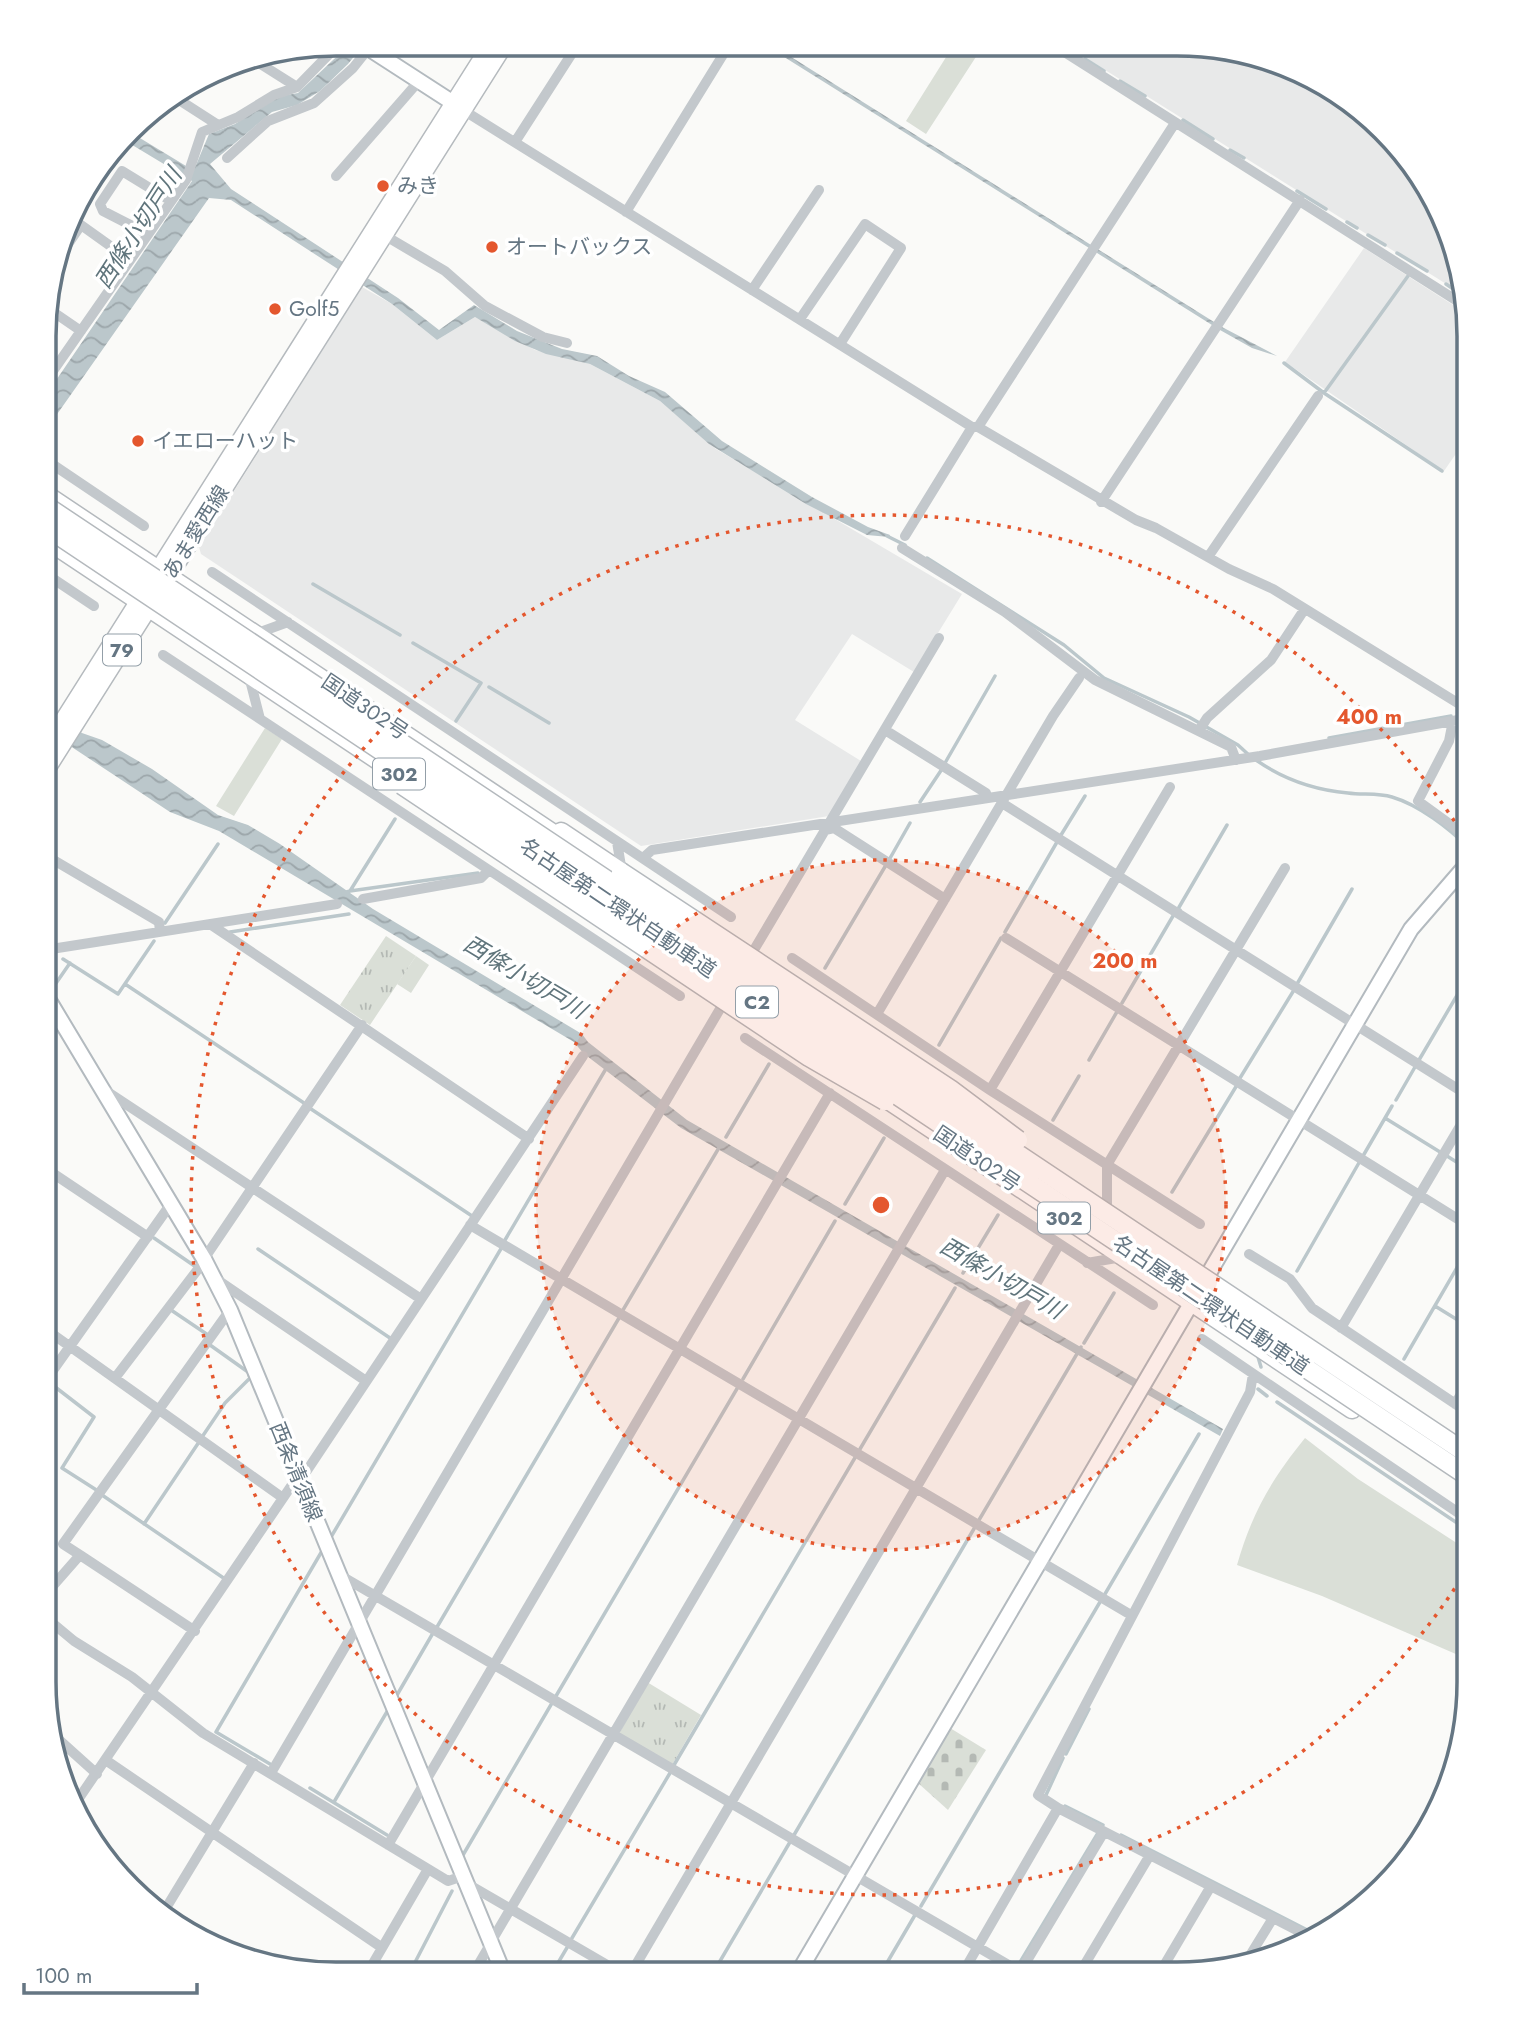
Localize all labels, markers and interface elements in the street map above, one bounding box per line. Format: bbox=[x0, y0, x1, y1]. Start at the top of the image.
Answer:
water label: 西條小切戸川 bbox=[86, 158, 191, 295]
place label: みき bbox=[397, 171, 439, 201]
marker: みき bbox=[375, 178, 391, 194]
place label: オートバックス bbox=[506, 232, 652, 262]
marker: オートバックス bbox=[484, 239, 500, 255]
place label: Golf5 bbox=[289, 294, 339, 324]
marker: Golf5 bbox=[267, 301, 283, 317]
place label: イエローハット bbox=[152, 426, 298, 456]
marker: イエローハット bbox=[130, 433, 146, 449]
street label: あま愛西線 bbox=[155, 480, 237, 584]
road number: 79 bbox=[103, 635, 141, 666]
street label: 国道302号 bbox=[316, 667, 414, 747]
text: 400 m bbox=[1336, 702, 1402, 732]
road number: 302 bbox=[373, 758, 425, 790]
street label: 名古屋第二環状自動車道 bbox=[514, 831, 722, 985]
water label: 西條小切戸川 bbox=[457, 927, 595, 1029]
text: 200 m bbox=[1092, 946, 1158, 976]
road number: C2 bbox=[736, 986, 778, 1018]
street label: 国道302号 bbox=[928, 1119, 1026, 1199]
centre of rings bbox=[869, 1193, 893, 1217]
road number: 302 bbox=[1038, 1202, 1090, 1234]
street label: 名古屋第二環状自動車道 bbox=[1107, 1228, 1315, 1382]
water label: 西條小切戸川 bbox=[934, 1229, 1073, 1329]
street label: 西条清須線 bbox=[262, 1418, 330, 1526]
scale bar bbox=[24, 1952, 198, 1996]
text: 100 m bbox=[35, 1961, 92, 1991]

